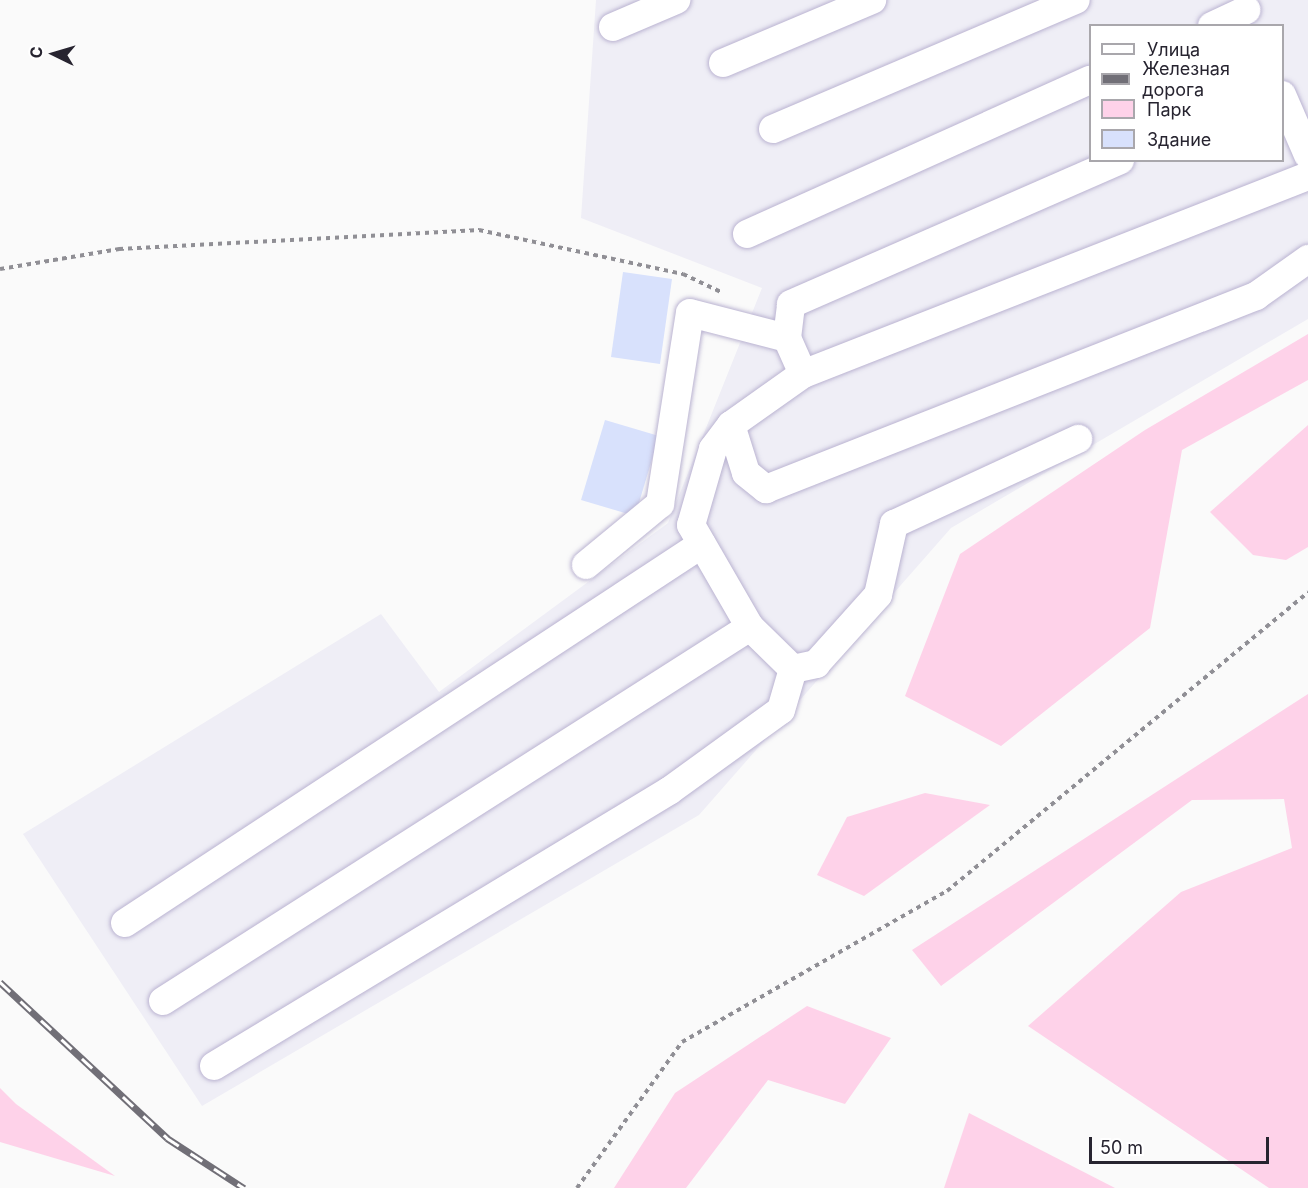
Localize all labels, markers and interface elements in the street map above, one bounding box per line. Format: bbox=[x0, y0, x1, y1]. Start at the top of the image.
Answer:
north arrow bbox=[24, 24, 84, 84]
legend bbox=[1089, 24, 1284, 162]
text: Улица bbox=[1147, 39, 1200, 60]
text: С bbox=[26, 46, 47, 59]
text: Железная дорога bbox=[1142, 58, 1230, 100]
text: Парк bbox=[1147, 99, 1191, 120]
text: Здание bbox=[1147, 129, 1211, 150]
scale bar bbox=[1092, 1125, 1272, 1163]
text: 50 m bbox=[1100, 1137, 1143, 1158]

